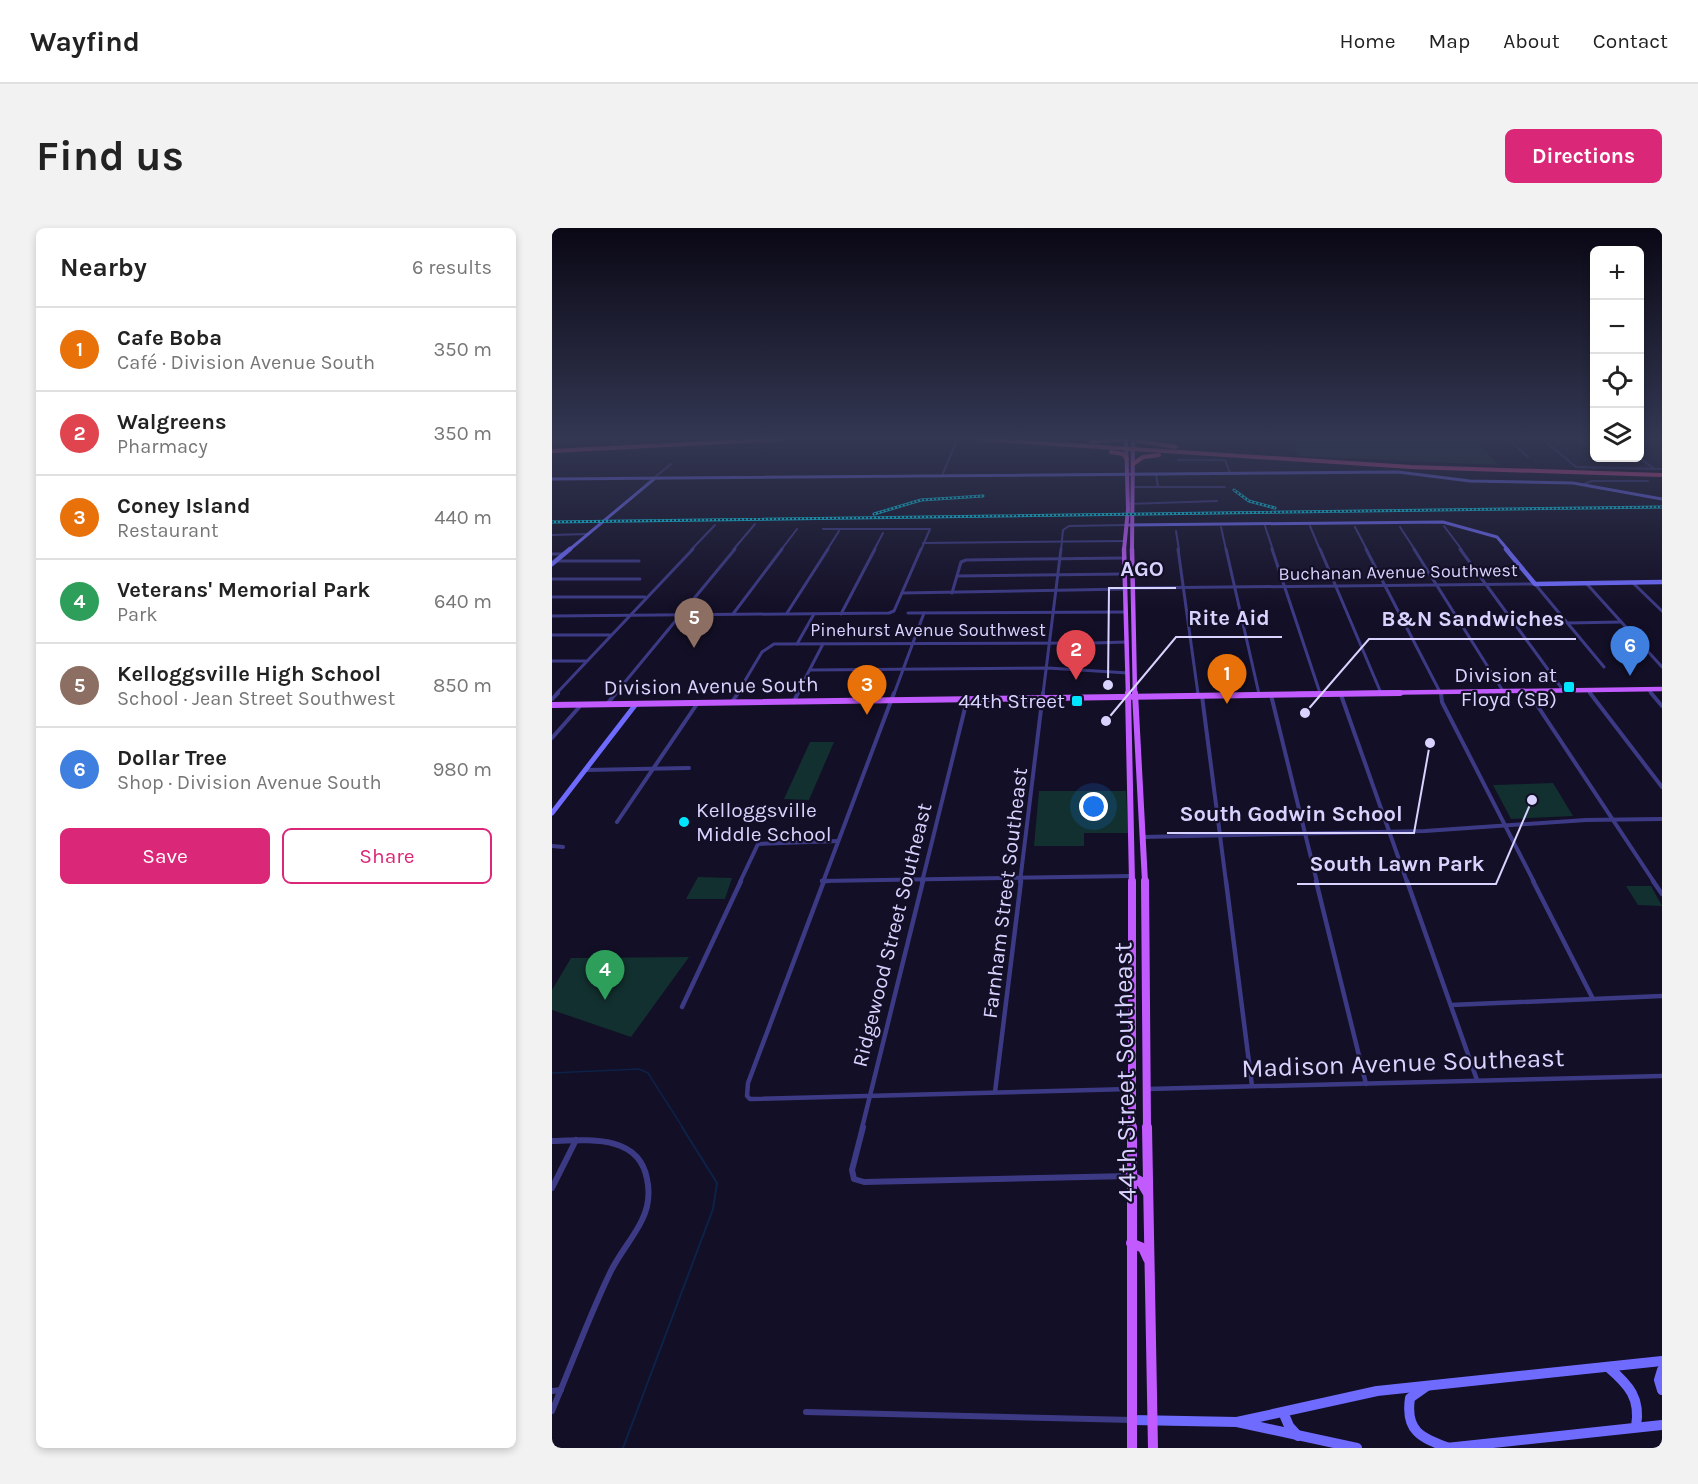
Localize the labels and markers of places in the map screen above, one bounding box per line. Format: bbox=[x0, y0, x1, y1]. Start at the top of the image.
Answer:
callout: AGO bbox=[1109, 548, 1176, 588]
callout: Rite Aid bbox=[1176, 597, 1282, 637]
pin: 5 bbox=[674, 598, 714, 648]
callout: B&N Sandwiches bbox=[1369, 599, 1576, 639]
pin: 6 bbox=[1610, 626, 1650, 676]
pin: 2 bbox=[1056, 630, 1096, 680]
pin: 1 bbox=[1208, 654, 1246, 704]
place label: Division at Floyd (SB) bbox=[1454, 663, 1557, 711]
pin: 3 bbox=[848, 666, 886, 715]
marker: Division at Floyd (SB) bbox=[1562, 680, 1576, 694]
place label: 44th Street bbox=[958, 689, 1065, 713]
marker: 44th Street bbox=[1070, 694, 1084, 708]
callout: South Godwin School bbox=[1167, 793, 1414, 833]
place label: Kelloggsville Middle School bbox=[696, 798, 832, 846]
marker: Kelloggsville Middle School bbox=[677, 815, 691, 829]
callout: South Lawn Park bbox=[1297, 844, 1496, 884]
pin: 4 bbox=[586, 950, 624, 1000]

